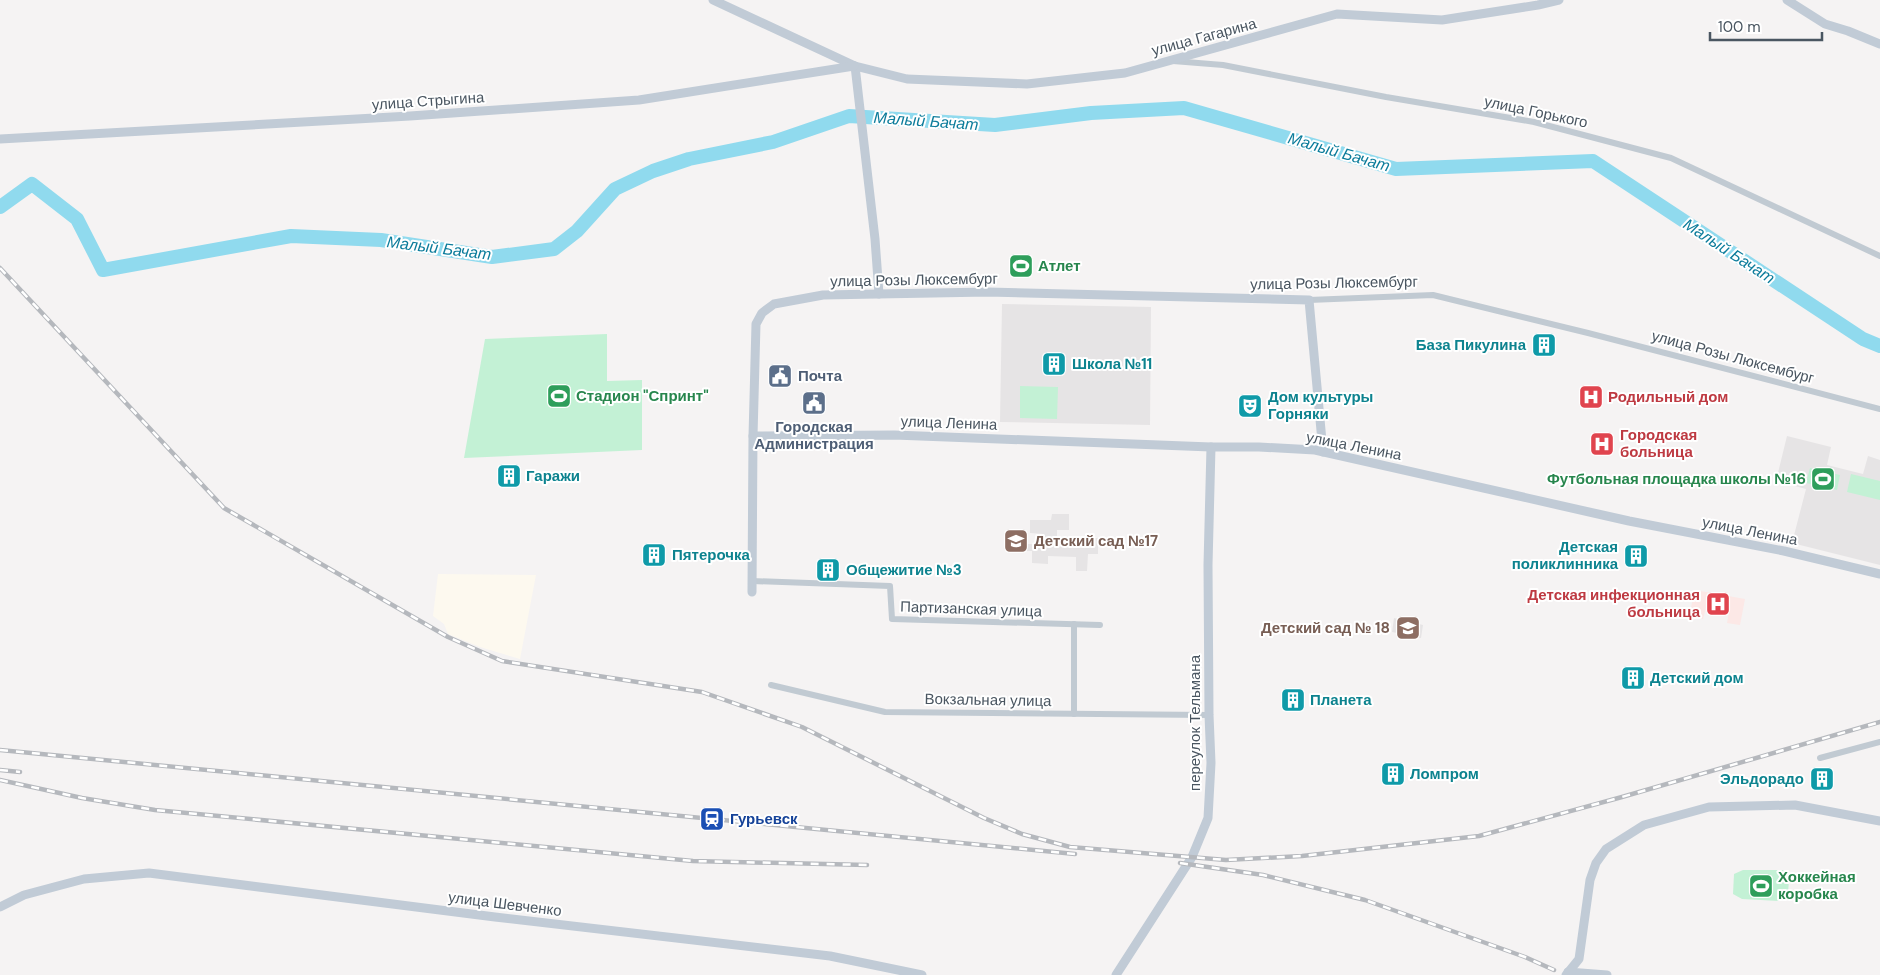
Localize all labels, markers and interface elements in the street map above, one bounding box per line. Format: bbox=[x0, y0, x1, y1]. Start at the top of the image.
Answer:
scale bar bbox=[1710, 10, 1822, 42]
street label: улица Гагарина bbox=[1149, 13, 1259, 61]
text: 100 m bbox=[1718, 17, 1761, 37]
street label: улица Стрыгина bbox=[371, 87, 485, 115]
street label: улица Горького bbox=[1482, 91, 1590, 133]
water label: Малый Бачат bbox=[873, 107, 979, 135]
water label: Малый Бачат bbox=[1286, 127, 1392, 177]
water label: Малый Бачат bbox=[1679, 214, 1779, 288]
water label: Малый Бачат bbox=[386, 231, 492, 265]
sports icon: Атлет bbox=[1008, 253, 1034, 279]
place label: Атлет bbox=[1038, 256, 1081, 276]
street label: улица Розы Люксембург bbox=[830, 269, 998, 291]
street label: улица Розы Люксембург bbox=[1250, 272, 1418, 294]
street label: улица Розы Люксембург bbox=[1649, 326, 1817, 388]
building icon: База Пикулина bbox=[1531, 332, 1557, 358]
place label: База Пикулина bbox=[1416, 335, 1527, 355]
building icon: Школа №11 bbox=[1041, 351, 1067, 377]
place label: Школа №11 bbox=[1072, 354, 1152, 374]
public building icon: Почта bbox=[767, 363, 793, 389]
place label: Почта bbox=[798, 366, 843, 386]
sports icon: Стадион "Спринт" bbox=[546, 383, 572, 409]
hospital icon: Родильный дом bbox=[1578, 384, 1604, 410]
place label: Стадион "Спринт" bbox=[576, 386, 709, 406]
place label: Дом культуры Горняки bbox=[1268, 387, 1373, 424]
place label: Родильный дом bbox=[1608, 387, 1728, 407]
public building icon: Городская Администрация bbox=[801, 390, 827, 416]
theatre icon: Дом культуры Горняки bbox=[1237, 393, 1263, 419]
street label: улица Ленина bbox=[900, 411, 998, 435]
place label: Городская Администрация bbox=[754, 417, 874, 454]
place label: Городская больница bbox=[1620, 425, 1697, 462]
street label: улица Ленина bbox=[1305, 427, 1404, 465]
hospital icon: Городская больница bbox=[1589, 431, 1615, 457]
building icon: Гаражи bbox=[496, 463, 522, 489]
place label: Гаражи bbox=[526, 466, 580, 486]
sports icon: Футбольная площадка школы №16 bbox=[1810, 466, 1836, 492]
place label: Футбольная площадка школы №16 bbox=[1547, 469, 1806, 489]
street label: улица Ленина bbox=[1701, 512, 1800, 550]
school or university icon: Детский сад №17 bbox=[1003, 528, 1029, 554]
place label: Детский сад №17 bbox=[1034, 531, 1158, 551]
place label: Детская поликлинника bbox=[1512, 537, 1619, 574]
building icon: Пятерочка bbox=[641, 542, 667, 568]
building icon: Детская поликлинника bbox=[1623, 543, 1649, 569]
place label: Пятерочка bbox=[672, 545, 750, 565]
building icon: Общежитие №3 bbox=[815, 557, 841, 583]
place label: Общежитие №3 bbox=[846, 560, 962, 580]
place label: Детская инфекционная больница bbox=[1527, 585, 1701, 622]
hospital icon: Детская инфекционная больница bbox=[1705, 591, 1731, 617]
street label: Партизанская улица bbox=[900, 597, 1043, 621]
school or university icon: Детский сад № 18 bbox=[1395, 615, 1421, 641]
place label: Детский сад № 18 bbox=[1261, 618, 1390, 638]
street label: переулок Тельмана bbox=[1185, 654, 1205, 791]
building icon: Детский дом bbox=[1620, 665, 1646, 691]
place label: Детский дом bbox=[1650, 668, 1744, 688]
building icon: Планета bbox=[1280, 687, 1306, 713]
street label: Вокзальная улица bbox=[924, 689, 1052, 711]
place label: Планета bbox=[1310, 690, 1372, 710]
building icon: Ломпром bbox=[1380, 761, 1406, 787]
place label: Ломпром bbox=[1410, 764, 1479, 784]
building icon: Эльдорадо bbox=[1809, 766, 1835, 792]
place label: Эльдорадо bbox=[1720, 769, 1804, 789]
station icon: Гурьевск bbox=[699, 806, 725, 832]
place label: Гурьевск bbox=[730, 809, 798, 829]
place label: Хоккейная коробка bbox=[1778, 867, 1856, 904]
sports icon: Хоккейная коробка bbox=[1748, 873, 1774, 899]
street label: улица Шевченко bbox=[447, 887, 563, 921]

